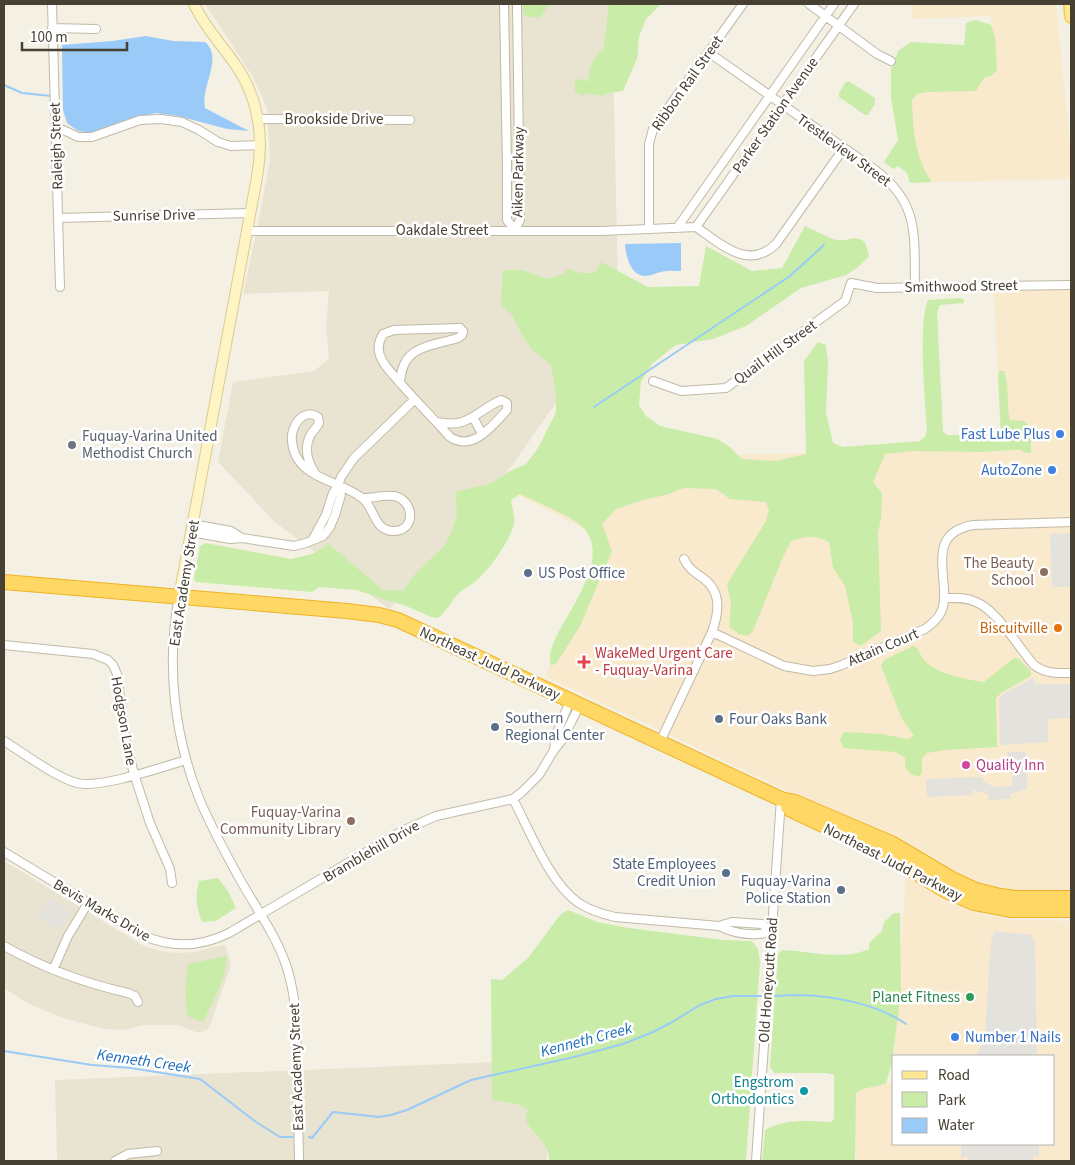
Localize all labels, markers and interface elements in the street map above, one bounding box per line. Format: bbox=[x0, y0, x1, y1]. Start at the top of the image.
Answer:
scale bar bbox=[22, 20, 128, 52]
text: 100 m bbox=[30, 27, 68, 48]
street label: Ribbon Rail Street bbox=[647, 31, 728, 135]
street label: Parker Station Avenue bbox=[727, 53, 823, 178]
street label: Raleigh Street bbox=[44, 102, 69, 190]
street label: Brookside Drive bbox=[285, 109, 383, 130]
street label: Trestleview Street bbox=[792, 109, 895, 192]
street label: Aiken Parkway bbox=[507, 126, 530, 218]
street label: Sunrise Drive bbox=[113, 204, 195, 227]
street label: Oakdale Street bbox=[396, 220, 488, 241]
street label: Smithwood Street bbox=[904, 275, 1018, 298]
street label: Quail Hill Street bbox=[730, 315, 821, 390]
place label: Fast Lube Plus bbox=[961, 424, 1050, 445]
place label: Fuquay-Varina United Methodist Church bbox=[82, 426, 218, 464]
marker: Fast Lube Plus bbox=[1054, 428, 1066, 440]
marker: Fuquay-Varina United Methodist Church bbox=[66, 439, 78, 451]
place label: AutoZone bbox=[981, 460, 1042, 481]
marker: AutoZone bbox=[1046, 464, 1058, 476]
street label: East Academy Street bbox=[164, 518, 205, 648]
place label: The Beauty School bbox=[964, 553, 1034, 591]
place label: US Post Office bbox=[538, 563, 625, 584]
marker: The Beauty School bbox=[1038, 566, 1050, 578]
marker: US Post Office bbox=[522, 567, 534, 579]
place label: Biscuitville bbox=[980, 618, 1048, 639]
street label: Northeast Judd Parkway bbox=[416, 622, 564, 705]
marker: Biscuitville bbox=[1052, 622, 1064, 634]
street label: Attain Court bbox=[845, 623, 922, 672]
place label: WakeMed Urgent Care - Fuquay-Varina bbox=[595, 643, 733, 681]
marker: WakeMed Urgent Care - Fuquay-Varina bbox=[577, 655, 591, 669]
street label: Hodgson Lane bbox=[105, 675, 142, 767]
place label: Southern Regional Center bbox=[505, 708, 605, 746]
place label: Four Oaks Bank bbox=[729, 709, 828, 730]
marker: Four Oaks Bank bbox=[713, 713, 725, 725]
marker: Southern Regional Center bbox=[489, 721, 501, 733]
place label: Quality Inn bbox=[976, 755, 1045, 776]
marker: Quality Inn bbox=[960, 759, 972, 771]
place label: Fuquay-Varina Community Library bbox=[220, 802, 341, 840]
street label: Bramblehill Drive bbox=[319, 815, 423, 888]
marker: Fuquay-Varina Community Library bbox=[345, 815, 357, 827]
street label: Northeast Judd Parkway bbox=[820, 818, 966, 907]
place label: State Employees Credit Union bbox=[612, 854, 716, 892]
marker: State Employees Credit Union bbox=[720, 867, 732, 879]
place label: Fuquay-Varina Police Station bbox=[741, 871, 831, 909]
street label: Bevis Marks Drive bbox=[49, 874, 154, 947]
marker: Fuquay-Varina Police Station bbox=[835, 884, 847, 896]
street label: Old Honeycutt Road bbox=[754, 917, 783, 1043]
place label: Planet Fitness bbox=[872, 987, 960, 1008]
marker: Planet Fitness bbox=[964, 991, 976, 1003]
street label: East Academy Street bbox=[284, 1003, 309, 1131]
water label: Kenneth Creek bbox=[538, 1017, 635, 1063]
place label: Number 1 Nails bbox=[965, 1027, 1061, 1048]
marker: Number 1 Nails bbox=[949, 1031, 961, 1043]
water label: Kenneth Creek bbox=[96, 1044, 193, 1079]
legend bbox=[892, 1055, 1055, 1145]
text: Road bbox=[938, 1065, 970, 1086]
place label: Engstrom Orthodontics bbox=[711, 1072, 794, 1110]
marker: Engstrom Orthodontics bbox=[798, 1085, 810, 1097]
text: Park bbox=[938, 1090, 967, 1111]
text: Water bbox=[938, 1115, 975, 1136]

